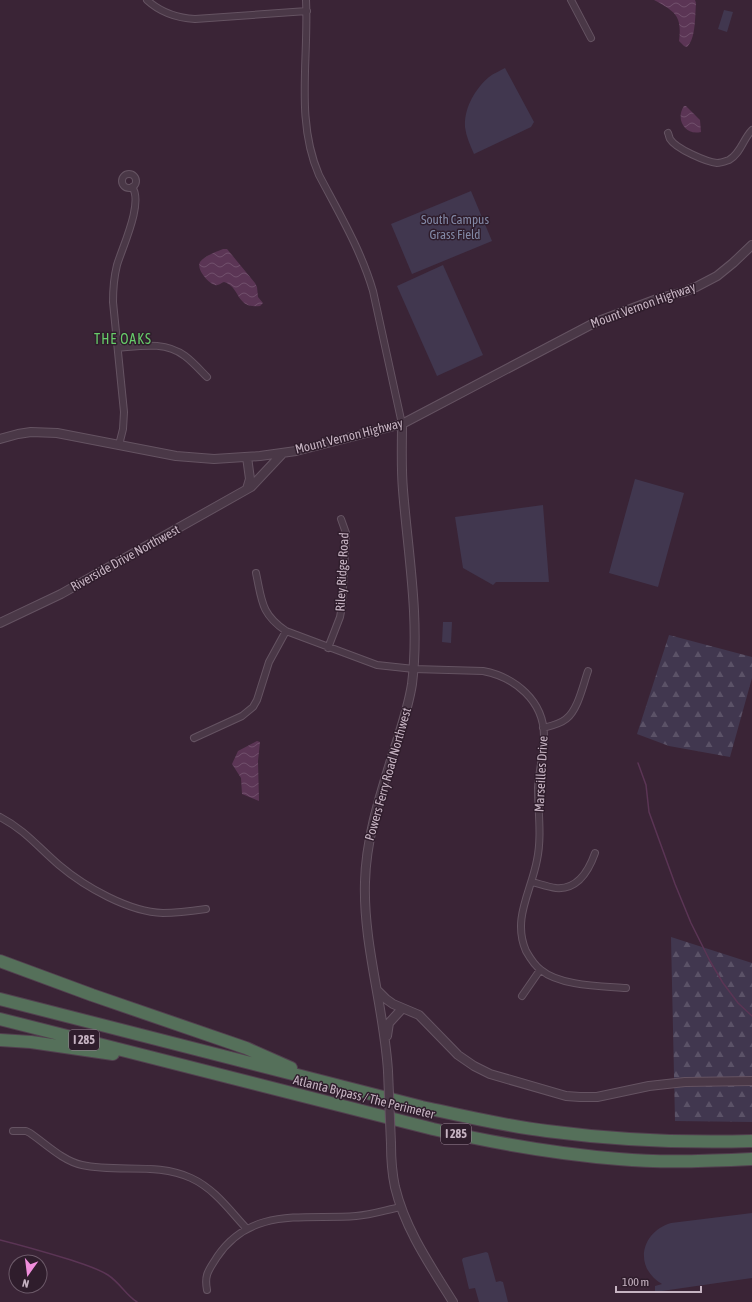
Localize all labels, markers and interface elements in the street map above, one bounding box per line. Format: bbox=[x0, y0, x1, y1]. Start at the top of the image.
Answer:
park label: South Campus Grass Field bbox=[421, 212, 489, 242]
street label: Mount Vernon Highway bbox=[588, 279, 698, 331]
district label: THE OAKS bbox=[94, 331, 152, 347]
street label: Mount Vernon Highway bbox=[294, 415, 405, 457]
street label: Riverside Drive Northwest bbox=[68, 522, 182, 594]
street label: Riley Ridge Road bbox=[332, 532, 352, 612]
street label: Powers Ferry Road Northwest bbox=[362, 706, 414, 842]
street label: Marseilles Drive bbox=[532, 735, 550, 813]
road number: I 285 bbox=[69, 1030, 99, 1050]
street label: Atlanta Bypass / The Perimeter bbox=[292, 1072, 436, 1122]
road number: I 285 bbox=[441, 1124, 471, 1144]
north arrow bbox=[8, 1254, 48, 1294]
scale bar bbox=[616, 1268, 701, 1294]
text: 100 m bbox=[622, 1275, 649, 1289]
text: N bbox=[21, 1277, 30, 1290]

